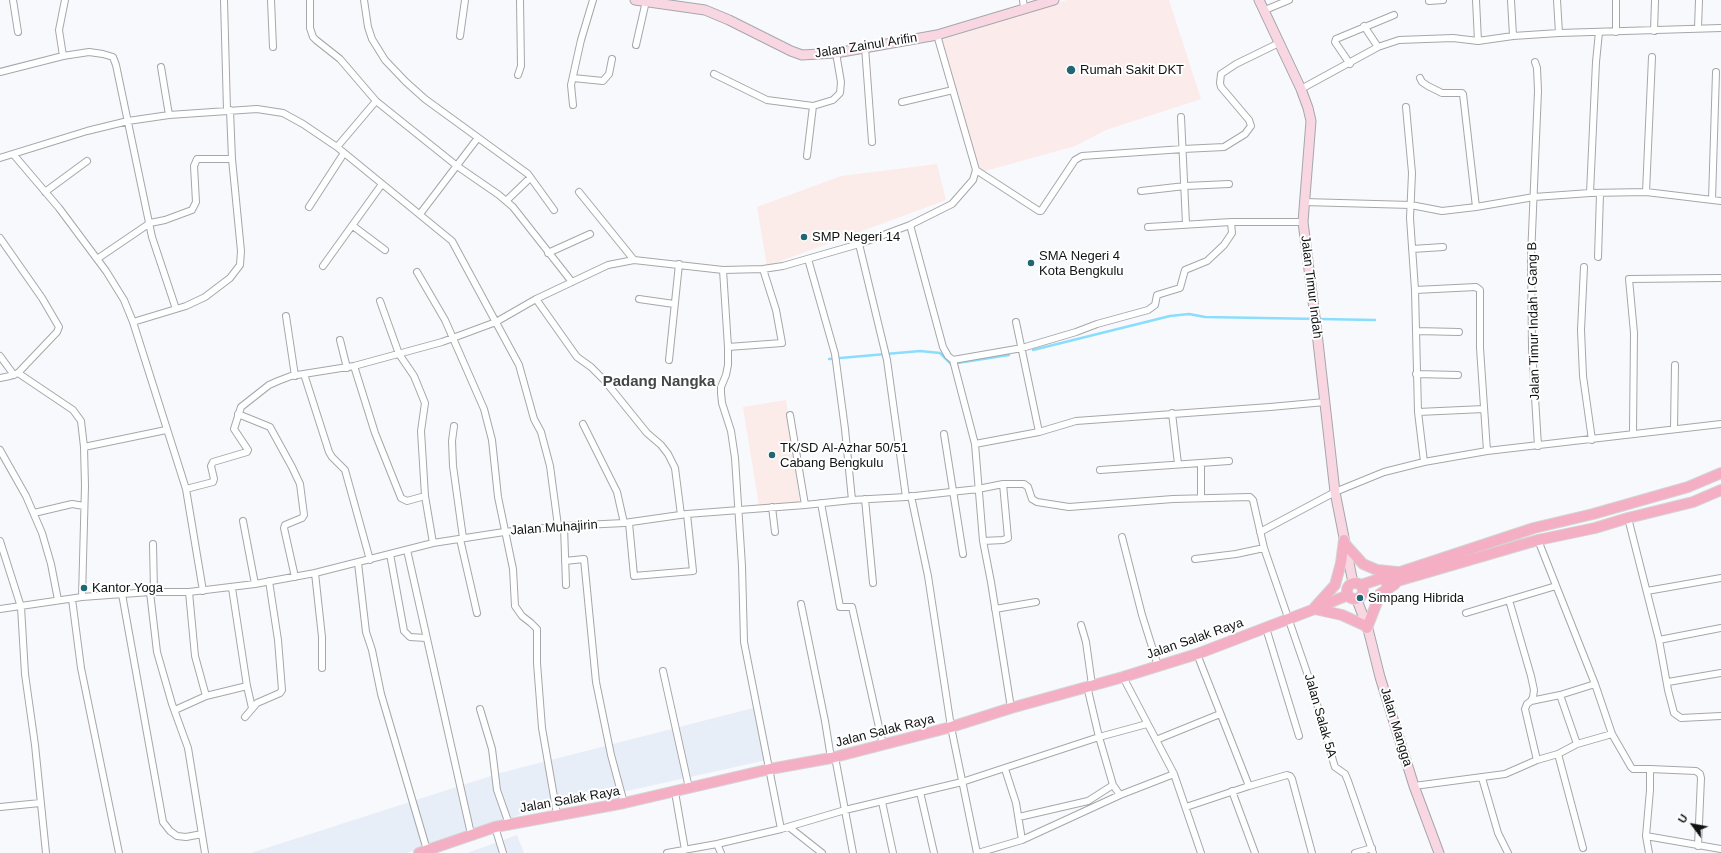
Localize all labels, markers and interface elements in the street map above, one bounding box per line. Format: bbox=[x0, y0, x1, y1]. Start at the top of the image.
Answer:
street label: Jalan Zainul Arifin bbox=[814, 30, 918, 62]
place label: Rumah Sakit DKT bbox=[1080, 62, 1184, 78]
marker: Rumah Sakit DKT bbox=[1065, 64, 1077, 76]
place label: SMP Negeri 14 bbox=[812, 229, 900, 245]
marker: SMP Negeri 14 bbox=[799, 232, 809, 242]
street label: Jalan Timur Indah bbox=[1297, 235, 1325, 339]
street label: Jalan Timur Indah I Gang B bbox=[1525, 242, 1543, 400]
place label: SMA Negeri 4 Kota Bengkulu bbox=[1039, 248, 1124, 279]
marker: SMA Negeri 4 Kota Bengkulu bbox=[1026, 258, 1036, 268]
district label: Padang Nangka bbox=[603, 373, 715, 391]
place label: TK/SD Al-Azhar 50/51 Cabang Bengkulu bbox=[780, 440, 908, 471]
marker: TK/SD Al-Azhar 50/51 Cabang Bengkulu bbox=[767, 450, 777, 460]
street label: Jalan Muhajirin bbox=[510, 517, 598, 539]
place label: Kantor Yoga bbox=[92, 580, 163, 596]
marker: Kantor Yoga bbox=[79, 583, 89, 593]
place label: Simpang Hibrida bbox=[1368, 590, 1464, 606]
marker: Simpang Hibrida bbox=[1355, 593, 1365, 603]
street label: Jalan Salak Raya bbox=[1145, 615, 1245, 663]
street label: Jalan Salak 5A bbox=[1301, 672, 1339, 760]
street label: Jalan Mangga bbox=[1377, 686, 1415, 768]
street label: Jalan Salak Raya bbox=[834, 711, 936, 751]
street label: Jalan Salak Raya bbox=[519, 784, 621, 816]
north arrow bbox=[1673, 805, 1713, 845]
text: U bbox=[1676, 812, 1690, 825]

